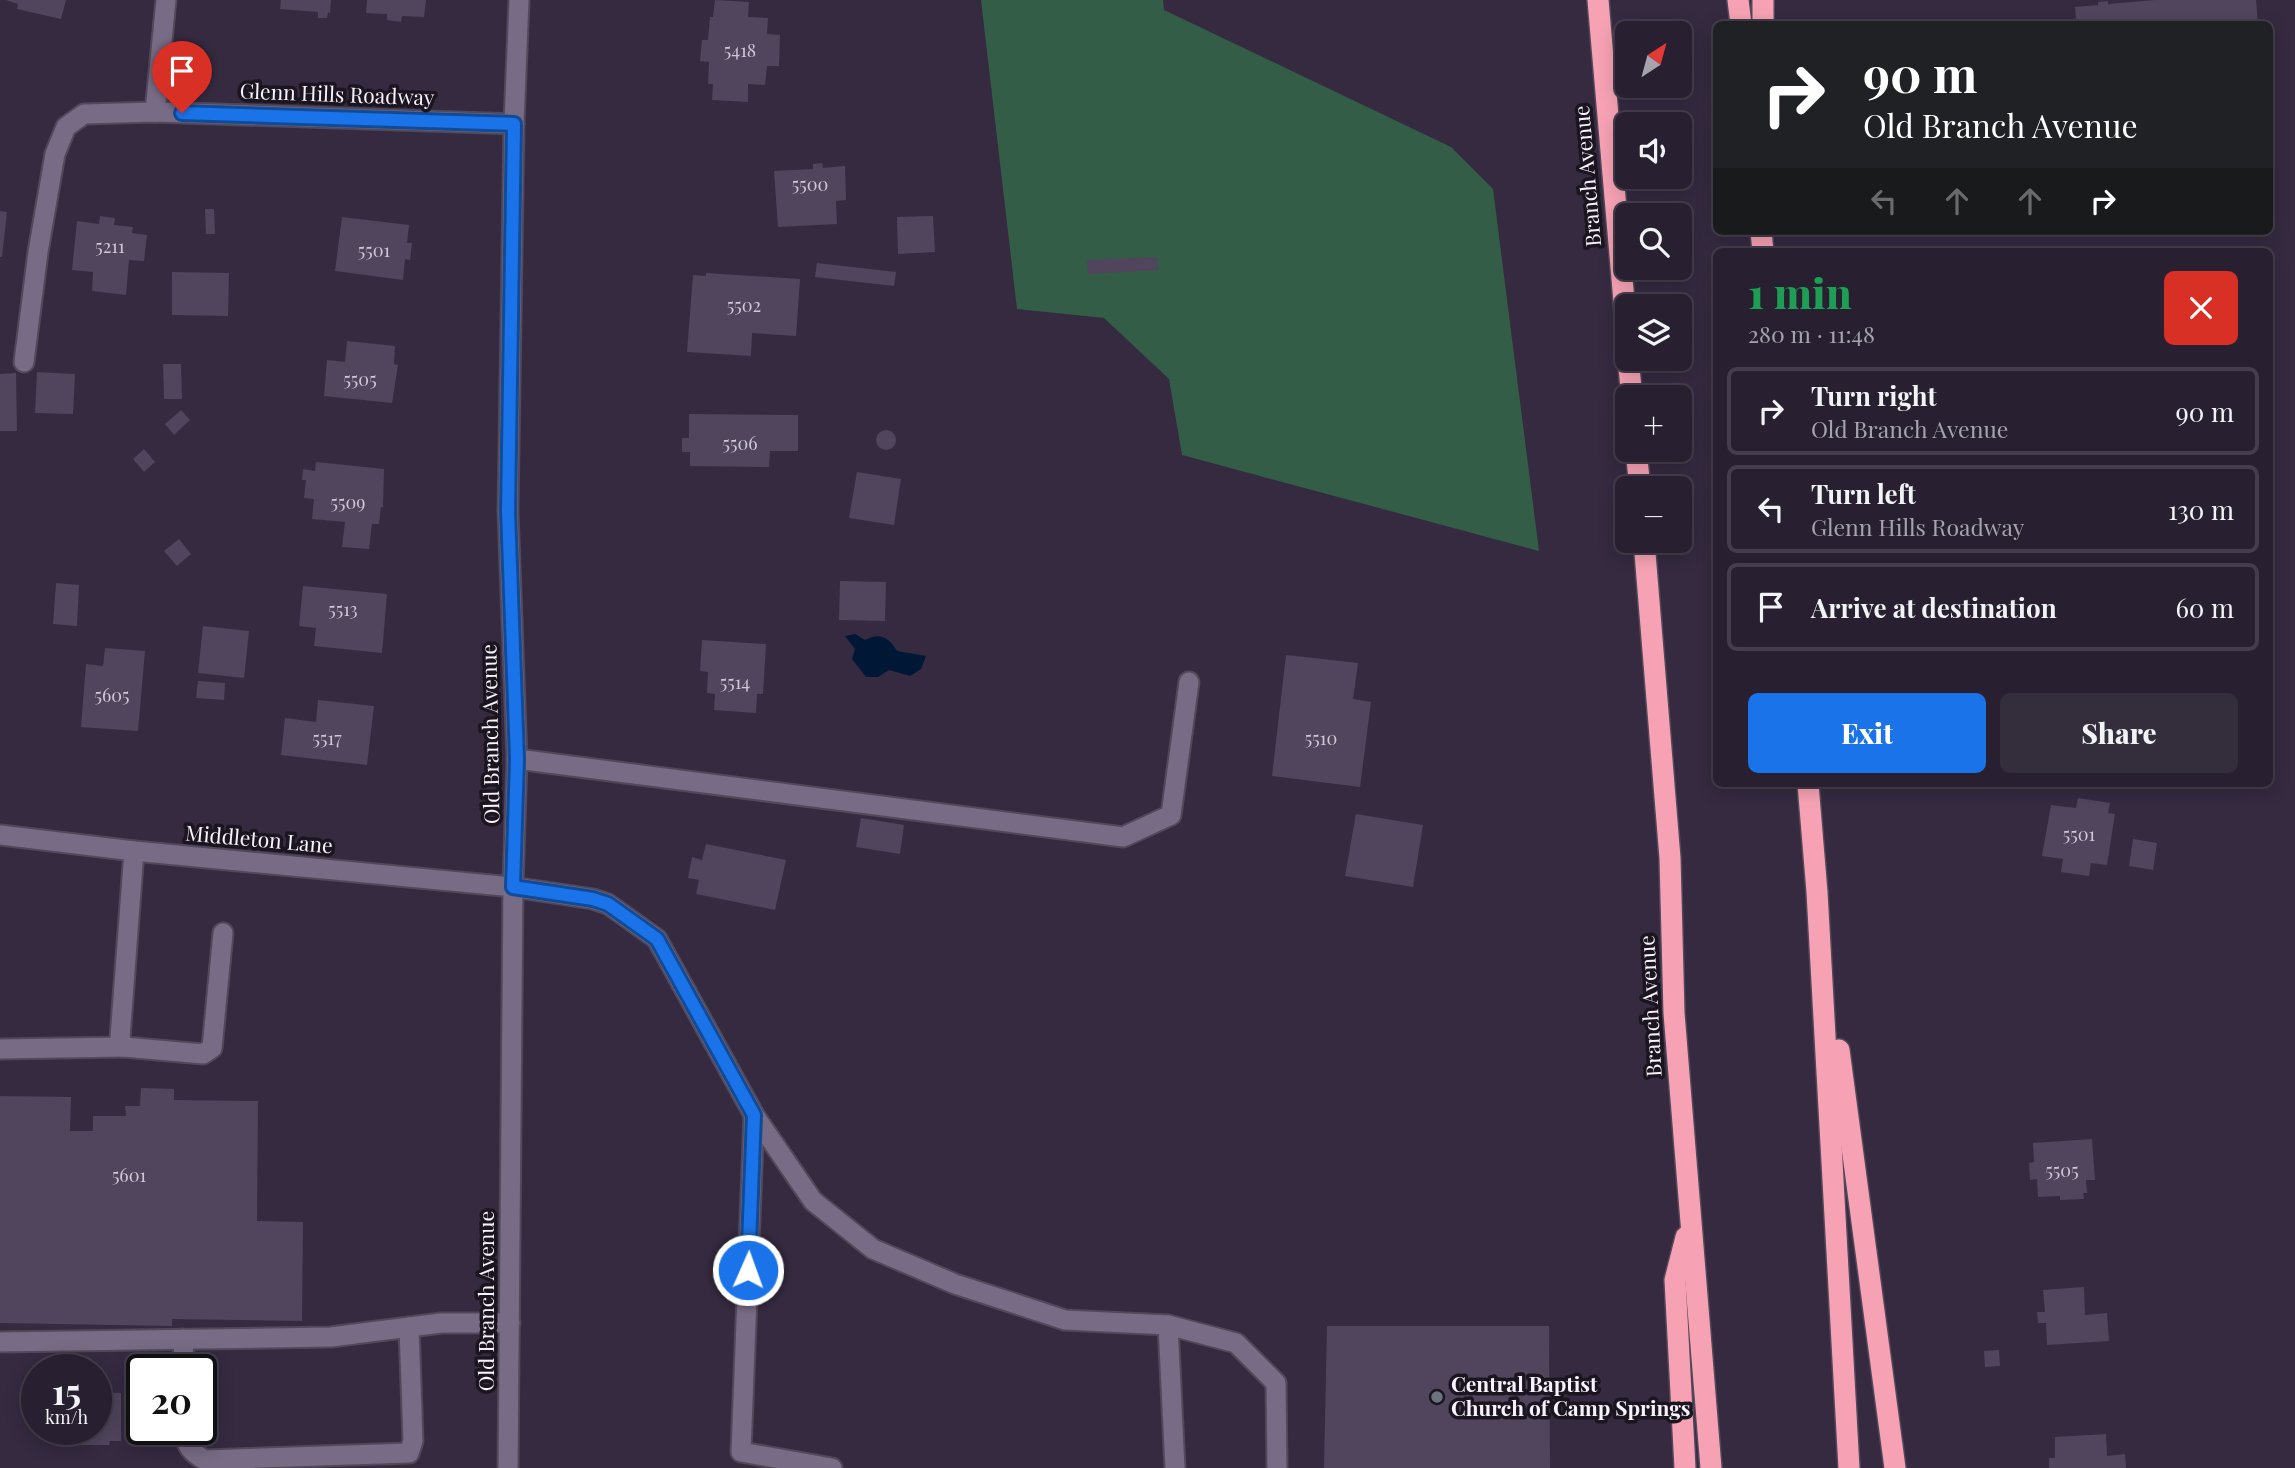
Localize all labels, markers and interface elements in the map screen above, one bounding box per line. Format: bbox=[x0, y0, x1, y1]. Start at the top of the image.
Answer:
north arrow bbox=[1615, 21, 1692, 98]
map controls bbox=[1615, 21, 1692, 553]
house number: 5418 bbox=[724, 38, 756, 62]
text: 90 m bbox=[1863, 40, 1977, 105]
pin bbox=[152, 41, 212, 113]
icon: right bbox=[1748, 49, 1839, 140]
icon: arrive bbox=[163, 52, 201, 90]
street label: Glenn Hills Roadway bbox=[239, 76, 435, 110]
text: Old Branch Avenue bbox=[1863, 103, 2138, 146]
street label: Branch Avenue bbox=[1566, 104, 1606, 248]
button: sound bbox=[1615, 112, 1692, 189]
house number: 5500 bbox=[792, 172, 828, 196]
icon: left bbox=[1865, 182, 1903, 220]
icon: ahead bbox=[1938, 182, 1976, 220]
icon: ahead bbox=[2011, 182, 2049, 220]
icon: right bbox=[2084, 182, 2122, 220]
button: search bbox=[1615, 203, 1692, 280]
house number: 5211 bbox=[95, 234, 125, 258]
house number: 5501 bbox=[358, 238, 391, 262]
text: 1 min bbox=[1748, 264, 1852, 320]
button: close bbox=[2164, 271, 2238, 345]
house number: 5502 bbox=[727, 293, 761, 317]
button: layers bbox=[1615, 294, 1692, 371]
text: 280 m · 11:48 bbox=[1748, 318, 1875, 349]
house number: 5505 bbox=[343, 367, 377, 391]
text: Turn right bbox=[1811, 378, 1937, 413]
button: + bbox=[1615, 385, 1692, 462]
icon: right bbox=[1752, 392, 1790, 430]
text: 90 m bbox=[2176, 394, 2234, 429]
text: Old Branch Avenue bbox=[1811, 413, 2008, 444]
house number: 5506 bbox=[722, 431, 758, 455]
button: − bbox=[1615, 476, 1692, 553]
text: Turn left bbox=[1811, 476, 1916, 511]
house number: 5509 bbox=[331, 490, 365, 514]
icon: left bbox=[1752, 490, 1790, 528]
text: 130 m bbox=[2168, 492, 2234, 527]
text: Glenn Hills Roadway bbox=[1811, 511, 2024, 542]
icon: arrive bbox=[1752, 588, 1790, 626]
text: Arrive at destination bbox=[1811, 590, 2057, 625]
text: 60 m bbox=[2175, 590, 2234, 625]
house number: 5513 bbox=[328, 597, 358, 621]
street label: Old Branch Avenue bbox=[473, 644, 505, 824]
house number: 5514 bbox=[720, 670, 750, 694]
house number: 5605 bbox=[94, 683, 130, 707]
button: Exit bbox=[1748, 693, 1986, 773]
button: Share bbox=[2000, 693, 2238, 773]
house number: 5517 bbox=[313, 726, 342, 750]
house number: 5510 bbox=[1305, 726, 1337, 750]
street label: Middleton Lane bbox=[184, 818, 334, 858]
house number: 5501 bbox=[2063, 822, 2096, 846]
street label: Branch Avenue bbox=[1631, 935, 1667, 1078]
house number: 5505 bbox=[2045, 1158, 2079, 1182]
house number: 5601 bbox=[112, 1163, 146, 1187]
street label: Old Branch Avenue bbox=[471, 1211, 499, 1391]
position arrow bbox=[711, 1233, 785, 1307]
speed limit sign: 20 bbox=[126, 1354, 217, 1445]
text: 15 bbox=[52, 1367, 81, 1414]
place label: Central Baptist Church of Camp Springs bbox=[1451, 1369, 1690, 1421]
marker: Central Baptist Church of Camp Springs bbox=[1429, 1389, 1445, 1405]
text: km/h bbox=[45, 1405, 88, 1429]

